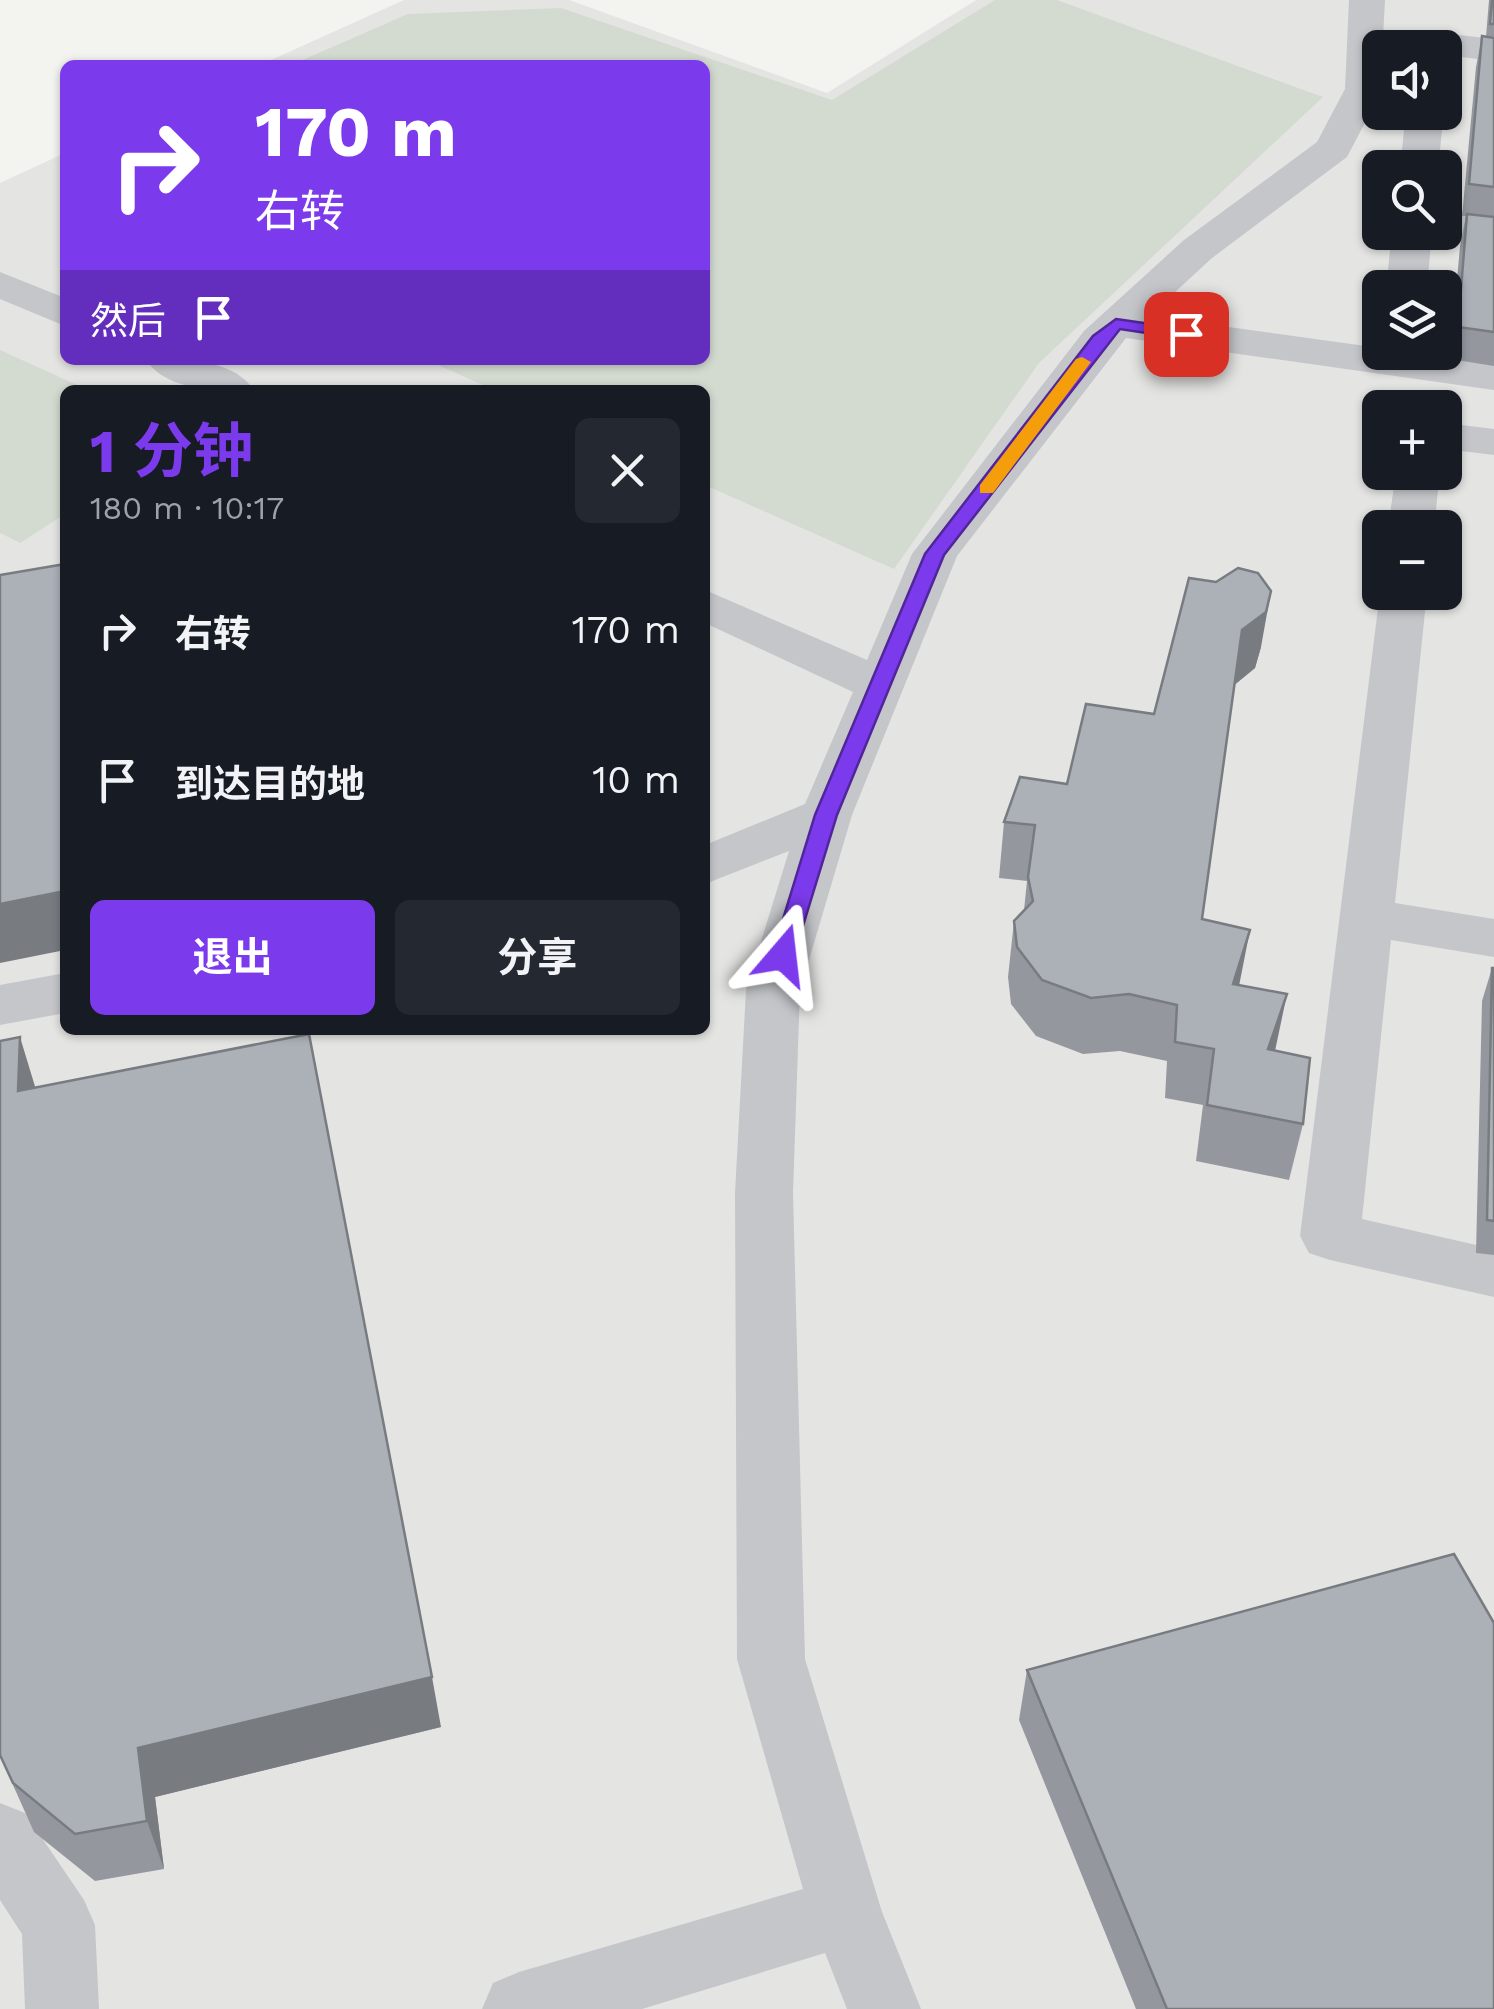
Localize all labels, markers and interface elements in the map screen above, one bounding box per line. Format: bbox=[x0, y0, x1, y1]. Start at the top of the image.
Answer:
map controls bbox=[1362, 30, 1462, 610]
button: sound bbox=[1362, 30, 1462, 130]
text: 170 m bbox=[255, 91, 457, 173]
icon: right bbox=[90, 100, 220, 230]
button: search bbox=[1362, 150, 1462, 250]
text: 右转 bbox=[255, 185, 345, 238]
button: layers bbox=[1362, 270, 1462, 370]
icon: arrive bbox=[186, 290, 241, 345]
pin bbox=[1144, 292, 1229, 377]
text: 然后 bbox=[90, 299, 166, 343]
icon: arrive bbox=[1159, 307, 1214, 362]
button: + bbox=[1362, 390, 1462, 490]
text: 1 分钟 bbox=[90, 416, 253, 487]
button: close bbox=[575, 418, 680, 523]
text: 180 m · 10:17 bbox=[90, 489, 284, 527]
button: − bbox=[1362, 510, 1462, 610]
icon: right bbox=[90, 603, 145, 658]
text: 170 m bbox=[572, 608, 680, 652]
text: 右转 bbox=[175, 612, 251, 656]
icon: arrive bbox=[90, 753, 145, 808]
text: 10 m bbox=[592, 758, 680, 802]
text: 到达目的地 bbox=[175, 762, 365, 806]
button: 退出 bbox=[90, 900, 375, 1015]
button: 分享 bbox=[395, 900, 680, 1015]
position arrow bbox=[731, 903, 835, 1007]

